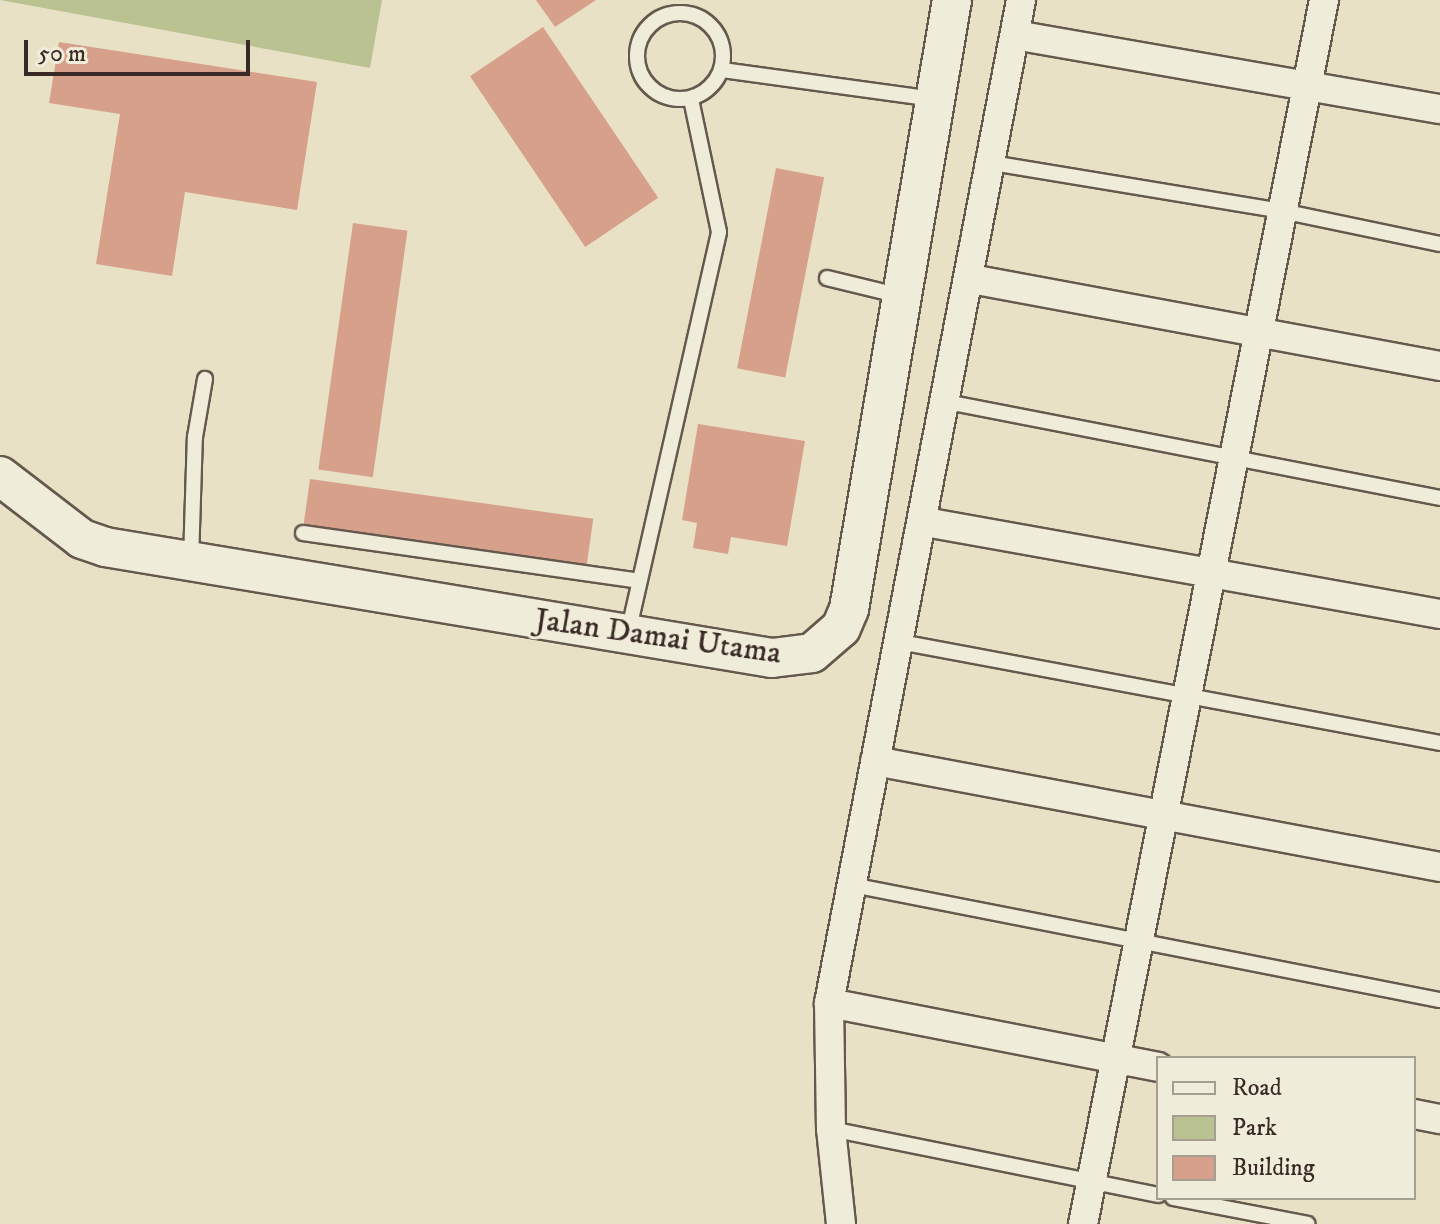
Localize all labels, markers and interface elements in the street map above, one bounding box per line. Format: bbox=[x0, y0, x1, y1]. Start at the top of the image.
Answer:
scale bar bbox=[28, 24, 254, 74]
text: 50 m bbox=[38, 39, 86, 69]
street label: Jalan Damai Utama bbox=[532, 601, 784, 673]
legend bbox=[1156, 1056, 1416, 1200]
text: Road bbox=[1232, 1073, 1282, 1103]
text: Park bbox=[1232, 1113, 1277, 1143]
text: Building bbox=[1232, 1153, 1315, 1183]

